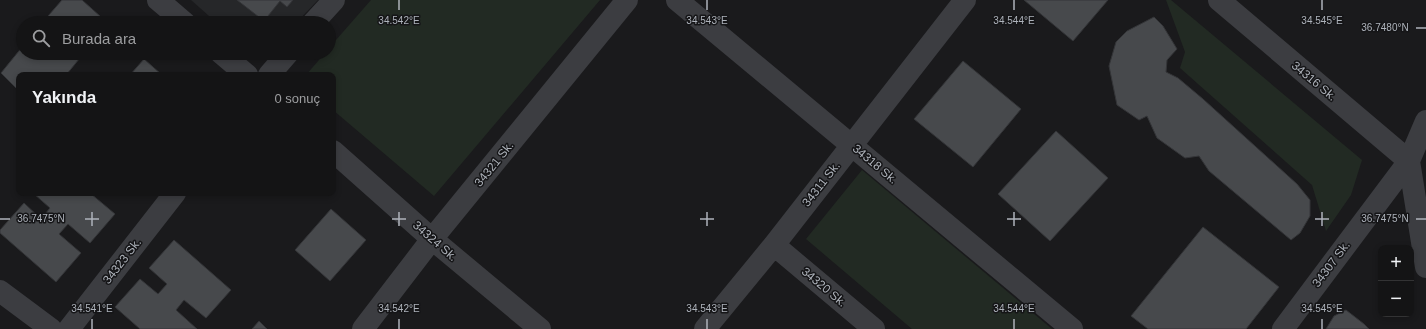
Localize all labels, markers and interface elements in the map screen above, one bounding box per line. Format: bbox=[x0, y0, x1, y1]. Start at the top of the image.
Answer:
text: 34.542°E bbox=[378, 15, 420, 26]
text: 34.543°E bbox=[686, 15, 728, 26]
text: 34.544°E bbox=[993, 15, 1035, 26]
text: 34.545°E bbox=[1301, 15, 1343, 26]
search box bbox=[16, 16, 336, 60]
text: 36.7480°N bbox=[1361, 22, 1409, 33]
icon: search bbox=[30, 27, 52, 49]
text: Burada ara bbox=[62, 30, 136, 47]
street label: 34316 Sk. bbox=[1289, 58, 1339, 104]
text: Yakında bbox=[32, 88, 96, 107]
text: 0 sonuç bbox=[274, 91, 320, 106]
street label: 34321 Sk. bbox=[472, 139, 516, 189]
street label: 34318 Sk. bbox=[850, 141, 900, 187]
street label: 34311 Sk. bbox=[799, 159, 843, 209]
text: 36.7475°N bbox=[17, 213, 65, 224]
text: 36.7475°N bbox=[1361, 213, 1409, 224]
street label: 34324 Sk. bbox=[410, 218, 460, 264]
street label: 34323 Sk. bbox=[100, 235, 144, 287]
street label: 34307 Sk. bbox=[1309, 238, 1353, 290]
map controls bbox=[1378, 245, 1414, 317]
button: + bbox=[1378, 245, 1414, 281]
street label: 34320 Sk. bbox=[799, 264, 849, 310]
button: − bbox=[1378, 281, 1414, 317]
text: 34.541°E bbox=[71, 303, 113, 314]
text: 34.542°E bbox=[378, 303, 420, 314]
text: 34.543°E bbox=[686, 303, 728, 314]
text: 34.544°E bbox=[993, 303, 1035, 314]
text: 34.545°E bbox=[1301, 303, 1343, 314]

